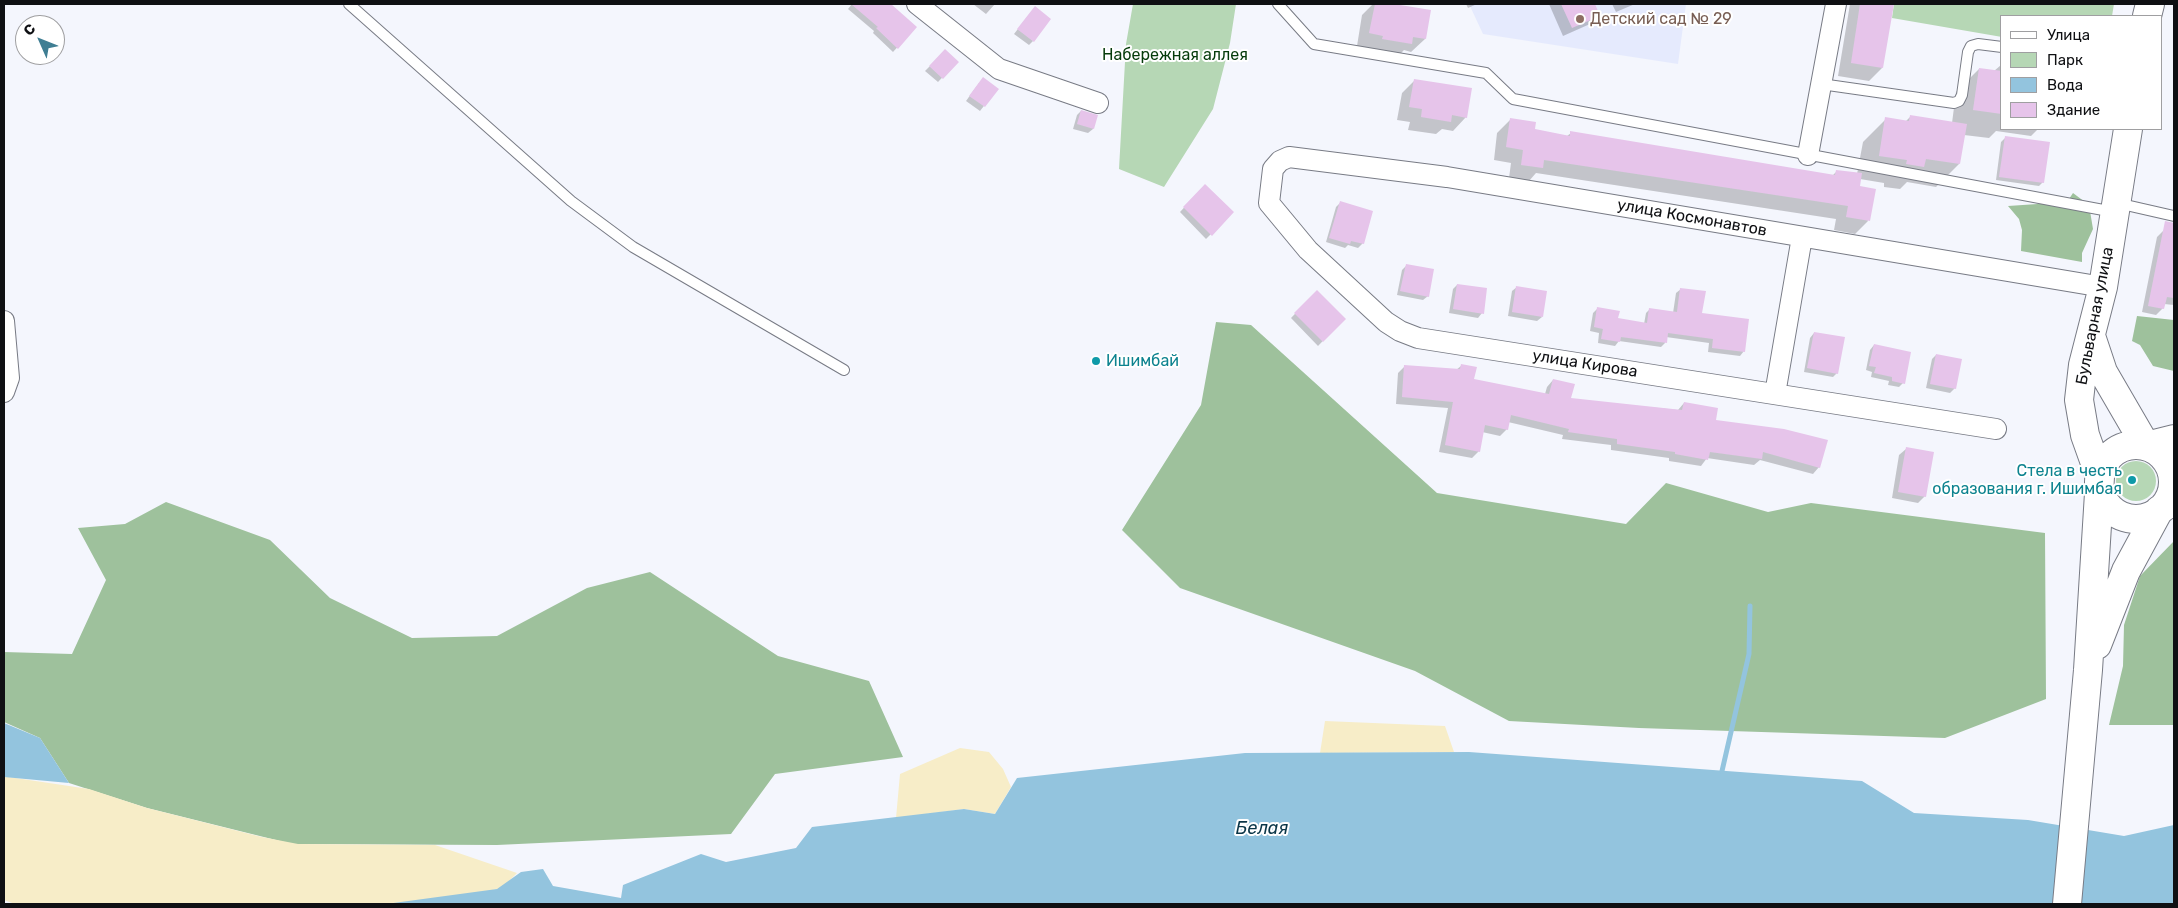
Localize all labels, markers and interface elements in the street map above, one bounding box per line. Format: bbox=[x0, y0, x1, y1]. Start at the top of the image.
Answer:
place label: Детский сад № 29 bbox=[1590, 9, 1732, 29]
marker: Детский сад № 29 bbox=[1574, 13, 1586, 25]
north arrow bbox=[15, 15, 65, 65]
legend bbox=[2000, 15, 2163, 130]
text: С bbox=[20, 20, 39, 39]
text: Улица bbox=[2047, 26, 2090, 44]
park label: Набережная аллея bbox=[1102, 45, 1248, 65]
text: Парк bbox=[2047, 51, 2083, 69]
text: Вода bbox=[2047, 76, 2083, 94]
text: Здание bbox=[2047, 101, 2100, 119]
street label: улица Космонавтов bbox=[1616, 195, 1768, 241]
street label: Бульварная улица bbox=[2072, 245, 2118, 387]
street label: улица Кирова bbox=[1531, 346, 1639, 382]
place label: Ишимбай bbox=[1106, 351, 1179, 371]
marker: Ишимбай bbox=[1090, 355, 1102, 367]
place label: Стела в честь образования г. Ишимбая bbox=[1932, 461, 2122, 499]
marker: Стела в честь образования г. Ишимбая bbox=[2126, 474, 2138, 486]
water label: Белая bbox=[1236, 818, 1288, 840]

